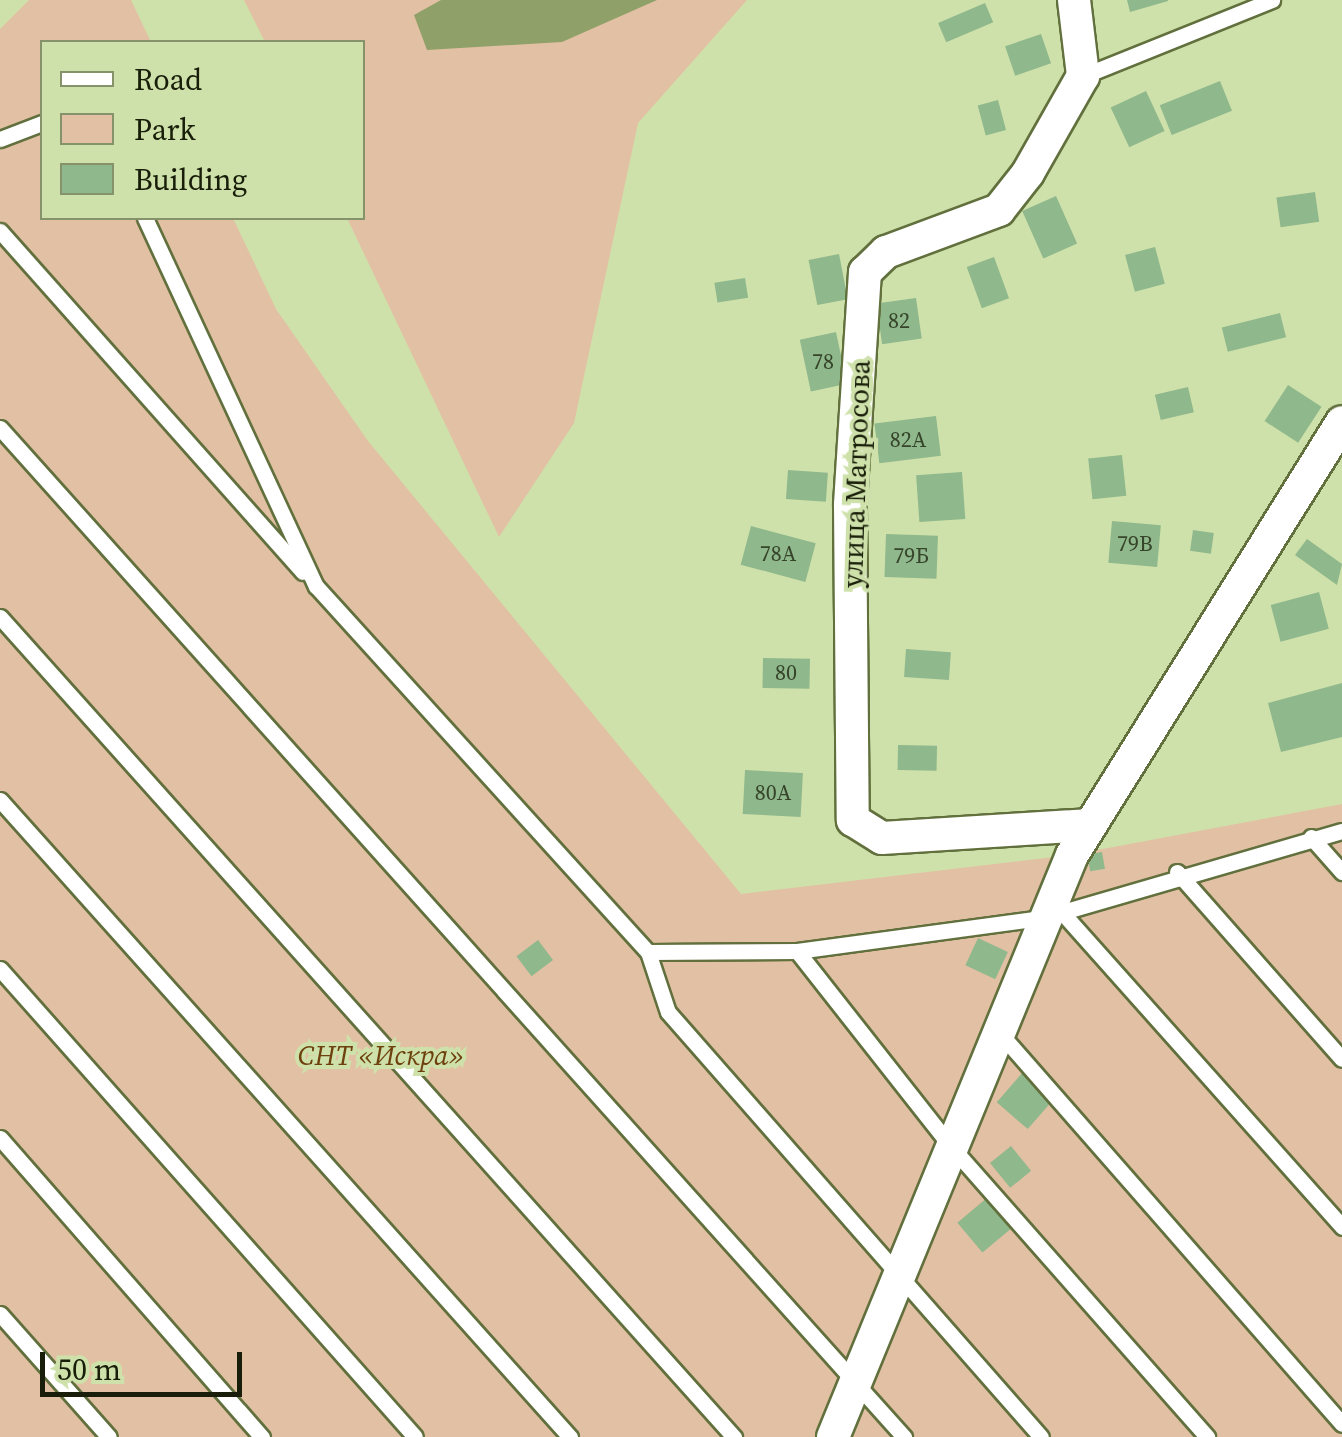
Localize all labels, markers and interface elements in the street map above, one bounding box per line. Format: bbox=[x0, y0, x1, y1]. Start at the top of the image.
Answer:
legend bbox=[40, 40, 365, 220]
text: Road bbox=[134, 59, 202, 100]
text: Park bbox=[134, 109, 196, 150]
text: Building bbox=[134, 159, 247, 200]
house number: 82 bbox=[888, 308, 910, 334]
house number: 78 bbox=[812, 349, 834, 375]
street label: улица Матросова bbox=[835, 360, 877, 588]
house number: 82А bbox=[890, 427, 926, 453]
house number: 79В bbox=[1117, 531, 1153, 557]
house number: 78А bbox=[760, 541, 796, 567]
house number: 79Б bbox=[893, 543, 929, 569]
house number: 80 bbox=[775, 660, 797, 686]
house number: 80А bbox=[755, 780, 791, 806]
park label: СНТ «Искра» bbox=[298, 1038, 464, 1072]
scale bar bbox=[45, 1332, 248, 1394]
text: 50 m bbox=[57, 1349, 121, 1390]

